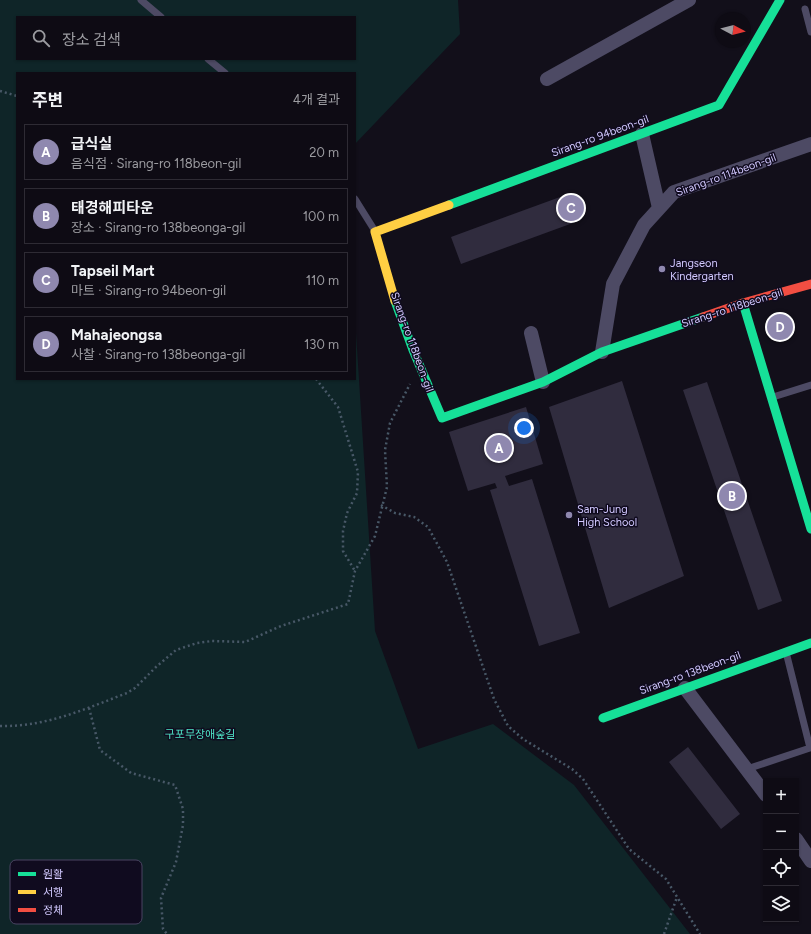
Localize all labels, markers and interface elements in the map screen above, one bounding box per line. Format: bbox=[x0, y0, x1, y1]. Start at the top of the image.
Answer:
north arrow bbox=[715, 12, 751, 48]
search box bbox=[16, 16, 356, 60]
icon: search bbox=[30, 27, 52, 49]
text: 장소 검색 bbox=[62, 31, 121, 49]
text: 주변 bbox=[32, 90, 63, 110]
text: 4개 결과 bbox=[293, 92, 340, 107]
street label: Sirang-ro 94beon-gil bbox=[550, 112, 650, 160]
text: 급식실 bbox=[71, 135, 112, 153]
text: A bbox=[41, 145, 51, 160]
text: 20 m bbox=[309, 145, 339, 160]
street label: Sirang-ro 114beon-gil bbox=[674, 151, 778, 199]
text: 음식점 · Sirang-ro 118beon-gil bbox=[71, 156, 241, 171]
pin: C bbox=[558, 193, 584, 223]
text: 태경해피타운 bbox=[71, 199, 154, 217]
text: B bbox=[42, 209, 50, 224]
text: 100 m bbox=[303, 209, 339, 224]
text: 장소 · Sirang-ro 138beonga-gil bbox=[71, 220, 245, 235]
place label: Jangseon Kindergarten bbox=[670, 257, 734, 283]
text: Tapseil Mart bbox=[71, 262, 155, 280]
marker: Jangseon Kindergarten bbox=[657, 264, 667, 274]
text: C bbox=[41, 273, 51, 288]
text: 110 m bbox=[306, 273, 339, 288]
text: 마트 · Sirang-ro 94beon-gil bbox=[71, 283, 226, 298]
street label: Sirang-ro 118beon-gil bbox=[680, 286, 784, 330]
street label: Sirang-ro 118beon-gil bbox=[388, 290, 436, 394]
pin: D bbox=[767, 312, 793, 342]
text: Mahajeongsa bbox=[71, 326, 162, 344]
text: D bbox=[41, 337, 51, 352]
text: 130 m bbox=[304, 337, 339, 352]
text: 사찰 · Sirang-ro 138beonga-gil bbox=[71, 347, 245, 362]
your location bbox=[514, 418, 534, 438]
pin: A bbox=[486, 433, 512, 463]
pin: B bbox=[719, 481, 745, 511]
place label: Sam-Jung High School bbox=[577, 503, 637, 529]
marker: Sam-Jung High School bbox=[564, 510, 574, 520]
street label: Sirang-ro 138beon-gil bbox=[638, 649, 742, 697]
park label: 구포무장애숲길 bbox=[165, 728, 235, 741]
map controls bbox=[763, 778, 799, 922]
button: + bbox=[763, 778, 799, 814]
button: − bbox=[763, 814, 799, 850]
button: locate bbox=[763, 850, 799, 886]
legend bbox=[10, 860, 142, 924]
text: 원활 bbox=[43, 868, 63, 881]
text: 서행 bbox=[43, 886, 63, 899]
button: layers bbox=[763, 886, 799, 922]
text: 정체 bbox=[43, 904, 63, 917]

